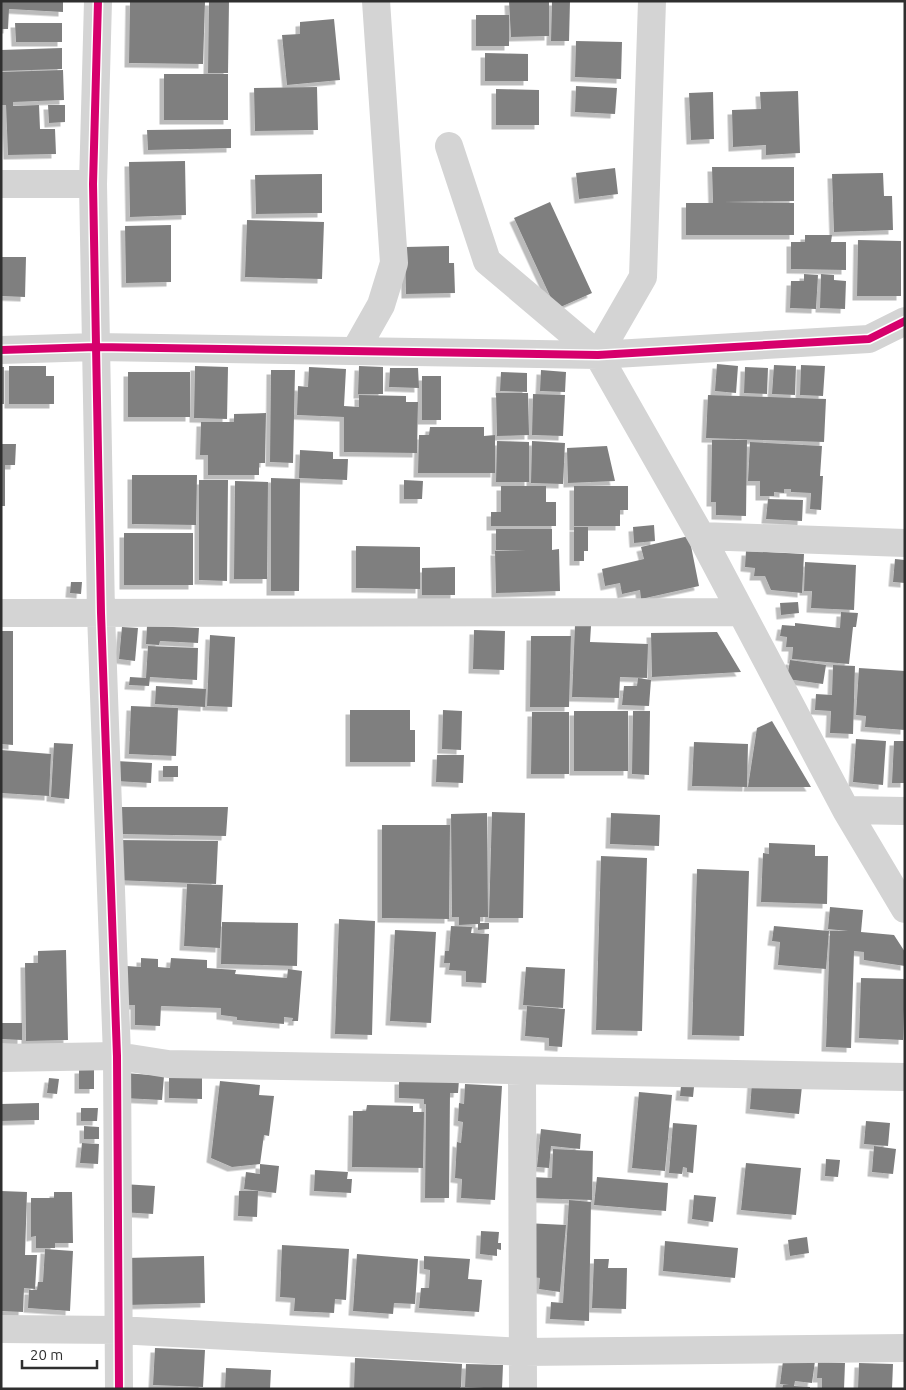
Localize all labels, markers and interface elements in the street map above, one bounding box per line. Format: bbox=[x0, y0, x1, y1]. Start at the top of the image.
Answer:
scale bar bbox=[22, 1338, 98, 1370]
text: 20 m bbox=[30, 1346, 63, 1363]

